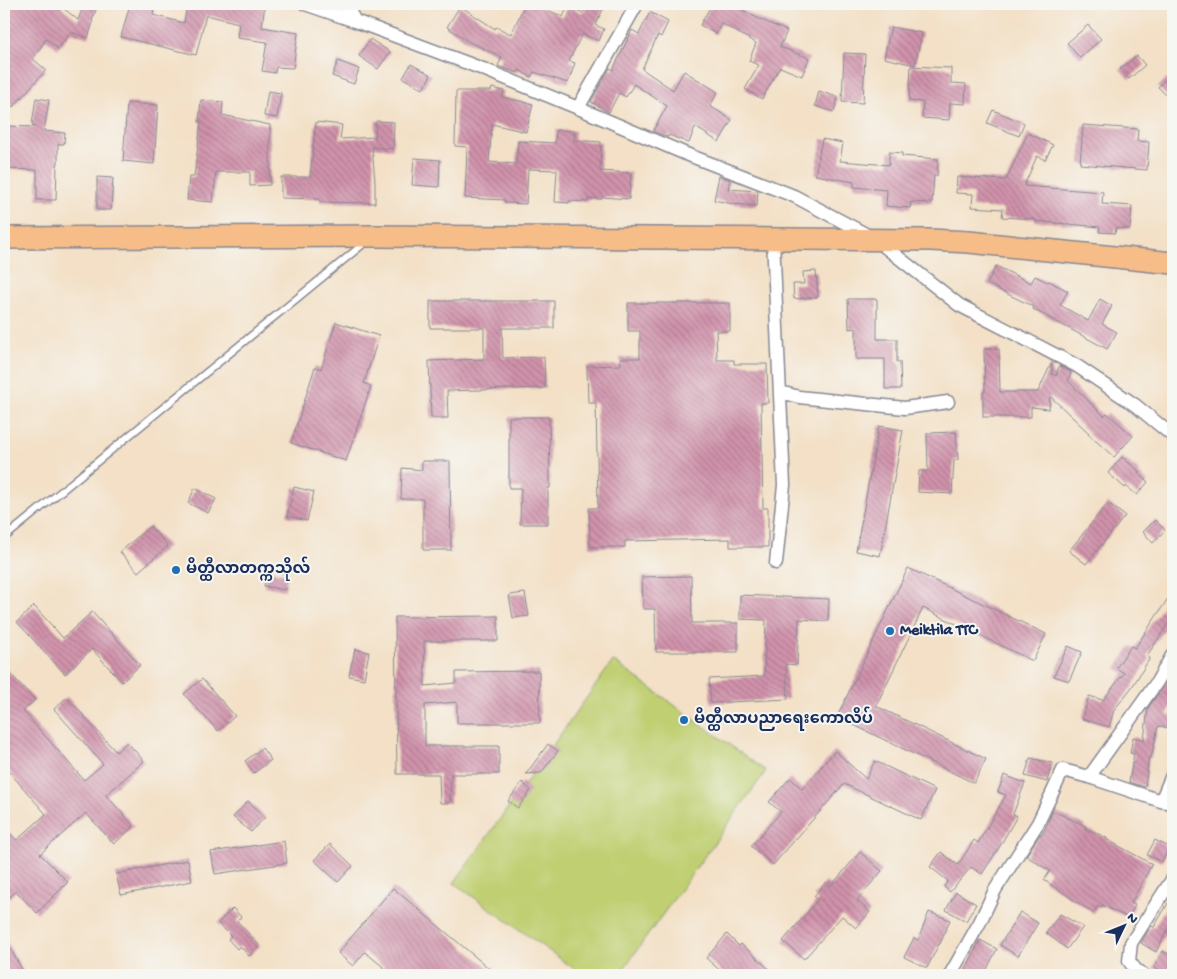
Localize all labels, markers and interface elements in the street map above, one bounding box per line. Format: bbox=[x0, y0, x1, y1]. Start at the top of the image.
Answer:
place label: မိတ္ထီလာတက္ကသိုလ် bbox=[186, 556, 311, 581]
marker: မိတ္ထီလာတက္ကသိုလ် bbox=[170, 564, 182, 576]
place label: Meiktila TTC bbox=[900, 622, 978, 641]
marker: Meiktila TTC bbox=[884, 625, 896, 637]
place label: မိတ္ထီလာပညာရေးကောလိပ် bbox=[694, 706, 873, 731]
marker: မိတ္ထီလာပညာရေးကောလိပ် bbox=[678, 714, 690, 726]
north arrow bbox=[1100, 902, 1150, 952]
text: N bbox=[1122, 910, 1141, 928]

